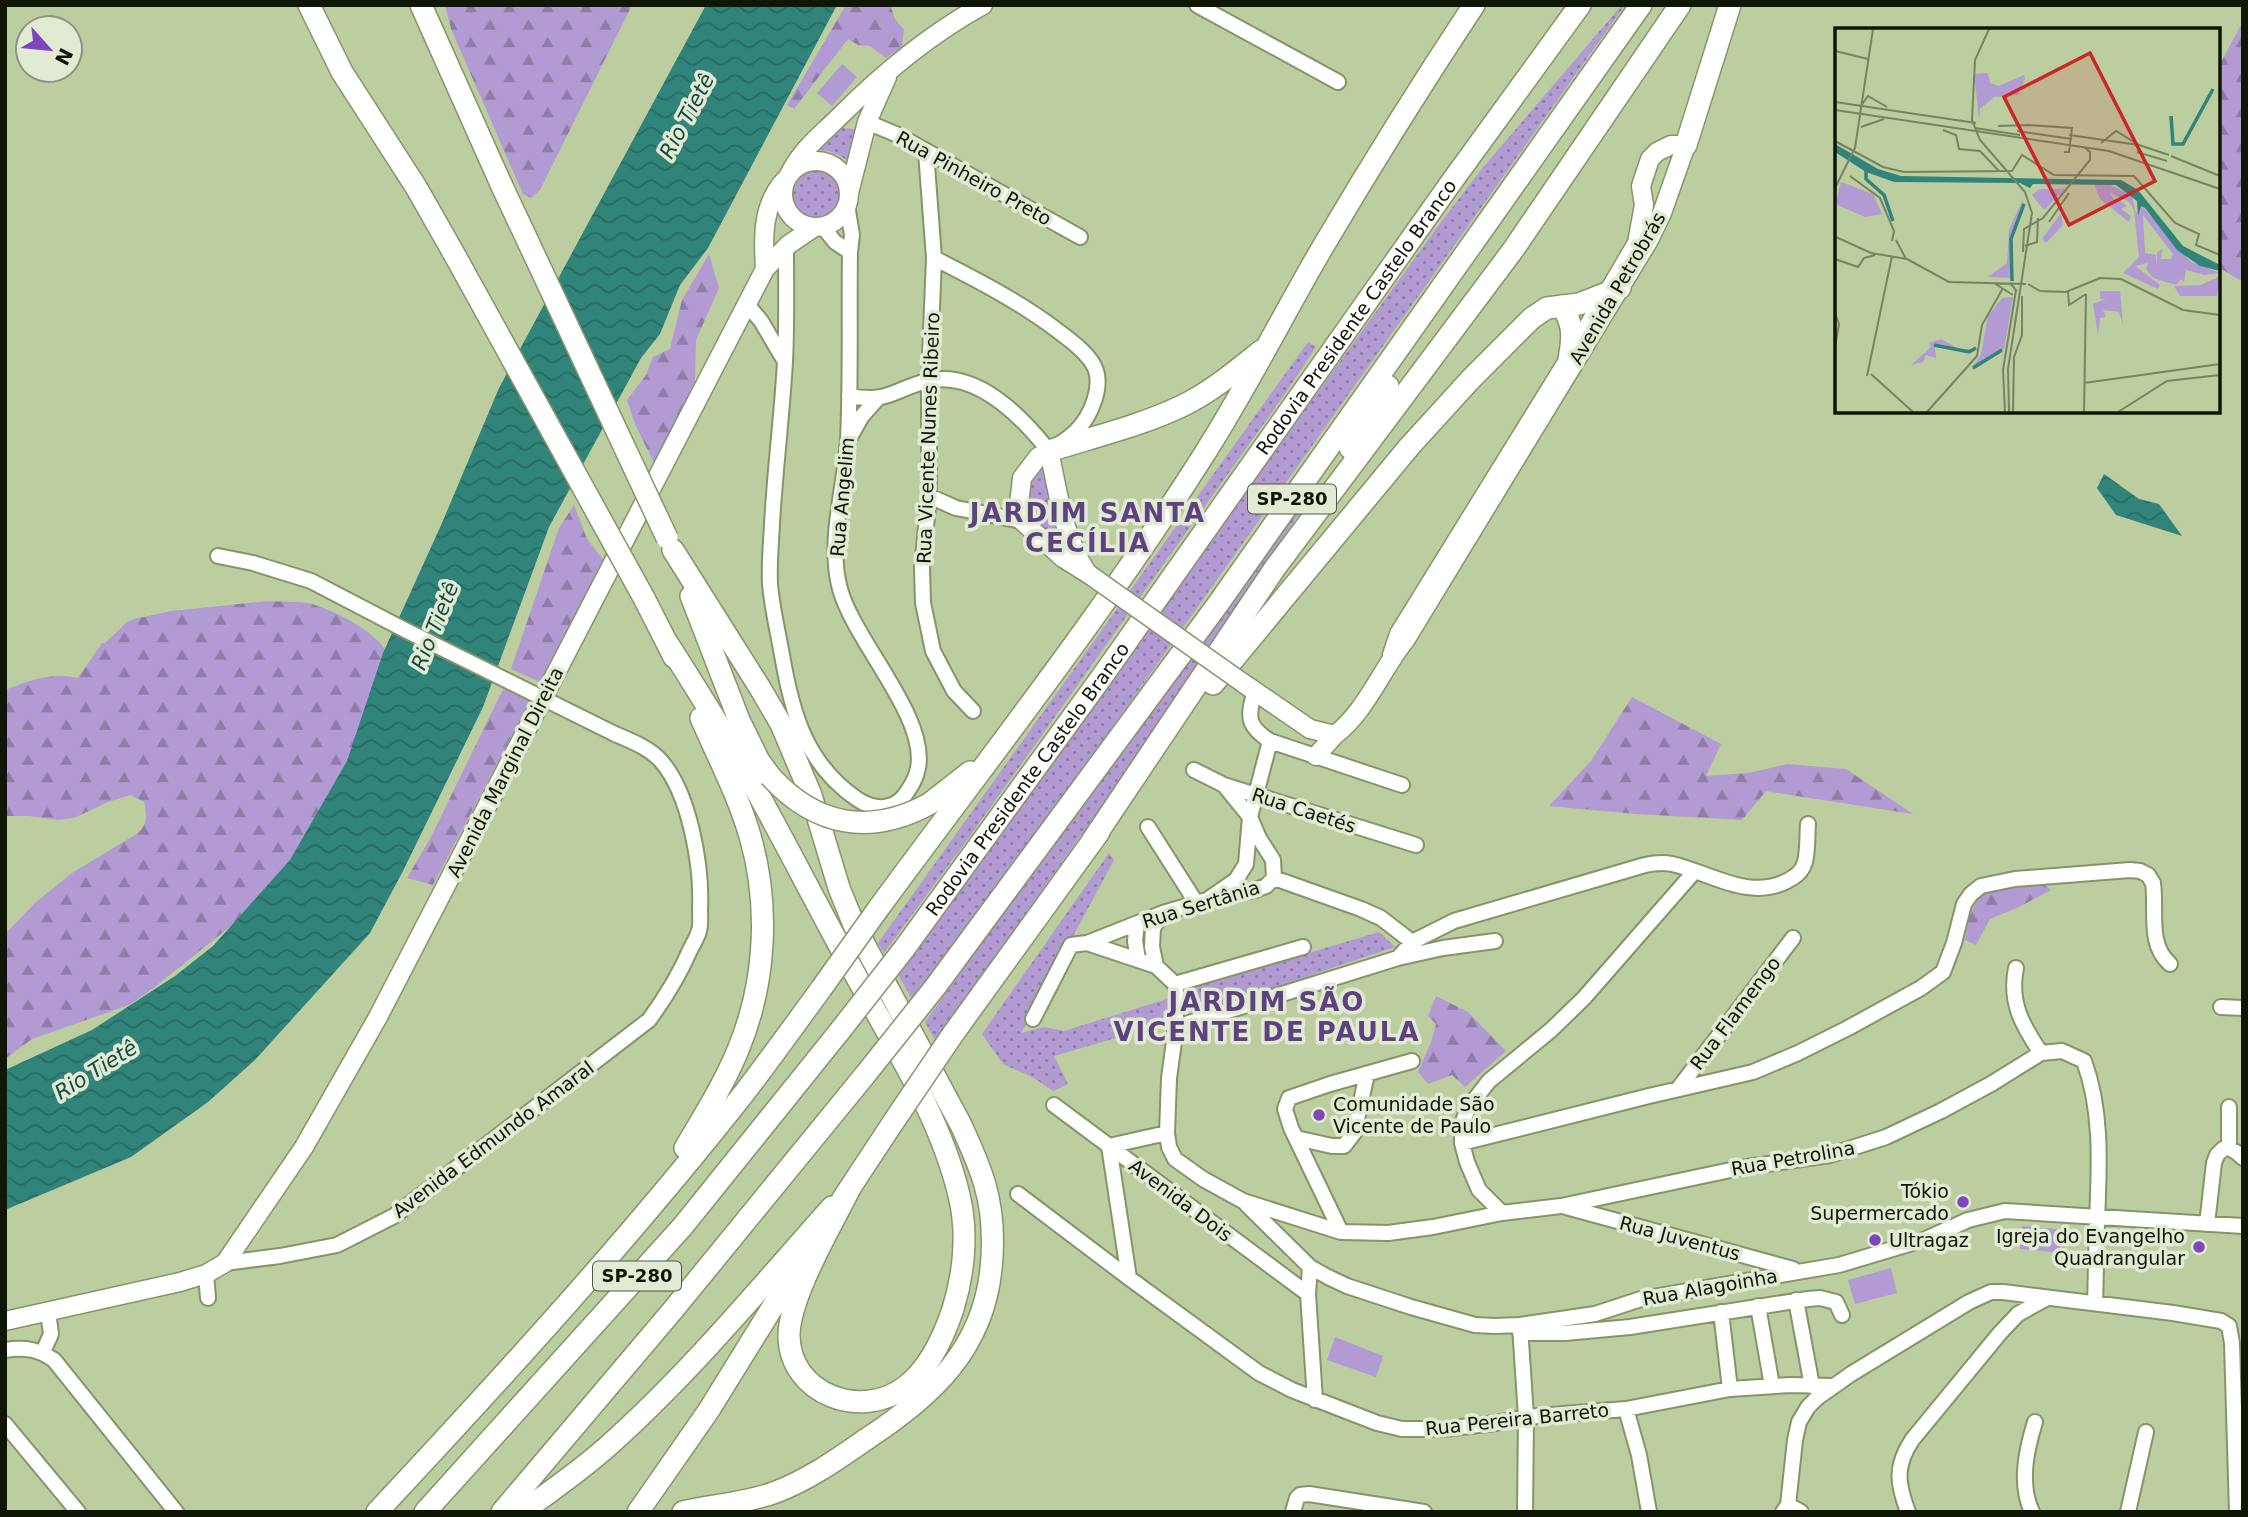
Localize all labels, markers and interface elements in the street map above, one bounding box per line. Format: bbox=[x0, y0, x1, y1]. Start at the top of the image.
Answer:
north arrow bbox=[14, 14, 84, 84]
inset map bbox=[1835, 28, 2220, 413]
text: N bbox=[51, 45, 78, 69]
water label: Rio Tietê bbox=[655, 69, 719, 163]
street label: Rua Pinheiro Preto bbox=[893, 126, 1055, 230]
street label: Rodovia Presidente Castelo Branco bbox=[1251, 175, 1461, 459]
street label: Avenida Petrobrás bbox=[1564, 208, 1670, 368]
street label: Rua Vicente Nunes Ribeiro bbox=[913, 312, 943, 564]
street label: Rua Angelim bbox=[826, 436, 858, 558]
road number: SP-280 bbox=[1248, 485, 1336, 514]
district label: JARDIM SANTA CECÍLIA bbox=[968, 498, 1206, 558]
water label: Rio Tietê bbox=[407, 579, 463, 673]
street label: Rodovia Presidente Castelo Branco bbox=[921, 638, 1134, 920]
street label: Avenida Marginal Direita bbox=[442, 663, 568, 881]
street label: Rua Caetés bbox=[1249, 783, 1359, 837]
street label: Rua Sertânia bbox=[1140, 876, 1262, 932]
street label: Rua Flamengo bbox=[1685, 952, 1785, 1074]
district label: JARDIM SÃO VICENTE DE PAULA bbox=[1113, 986, 1421, 1047]
water label: Rio Tietê bbox=[50, 1035, 142, 1105]
street label: Avenida Edmundo Amaral bbox=[388, 1056, 598, 1222]
place label: Comunidade São Vicente de Paulo bbox=[1333, 1093, 1495, 1137]
marker: Comunidade São Vicente de Paulo bbox=[1311, 1107, 1327, 1123]
street label: Rua Petrolina bbox=[1729, 1136, 1857, 1180]
street label: Avenida Dois bbox=[1125, 1154, 1237, 1246]
place label: Tókio Supermercado bbox=[1810, 1180, 1949, 1224]
marker: Tókio Supermercado bbox=[1955, 1194, 1971, 1210]
street label: Rua Juventus bbox=[1617, 1211, 1743, 1265]
place label: Igreja do Evangelho Quadrangular bbox=[1996, 1225, 2185, 1269]
place label: Ultragaz bbox=[1889, 1229, 1969, 1251]
marker: Ultragaz bbox=[1867, 1232, 1883, 1248]
marker: Igreja do Evangelho Quadrangular bbox=[2191, 1239, 2207, 1255]
road number: SP-280 bbox=[593, 1261, 681, 1290]
street label: Rua Alagoinha bbox=[1641, 1264, 1779, 1310]
street label: Rua Pereira Barreto bbox=[1424, 1398, 1610, 1440]

